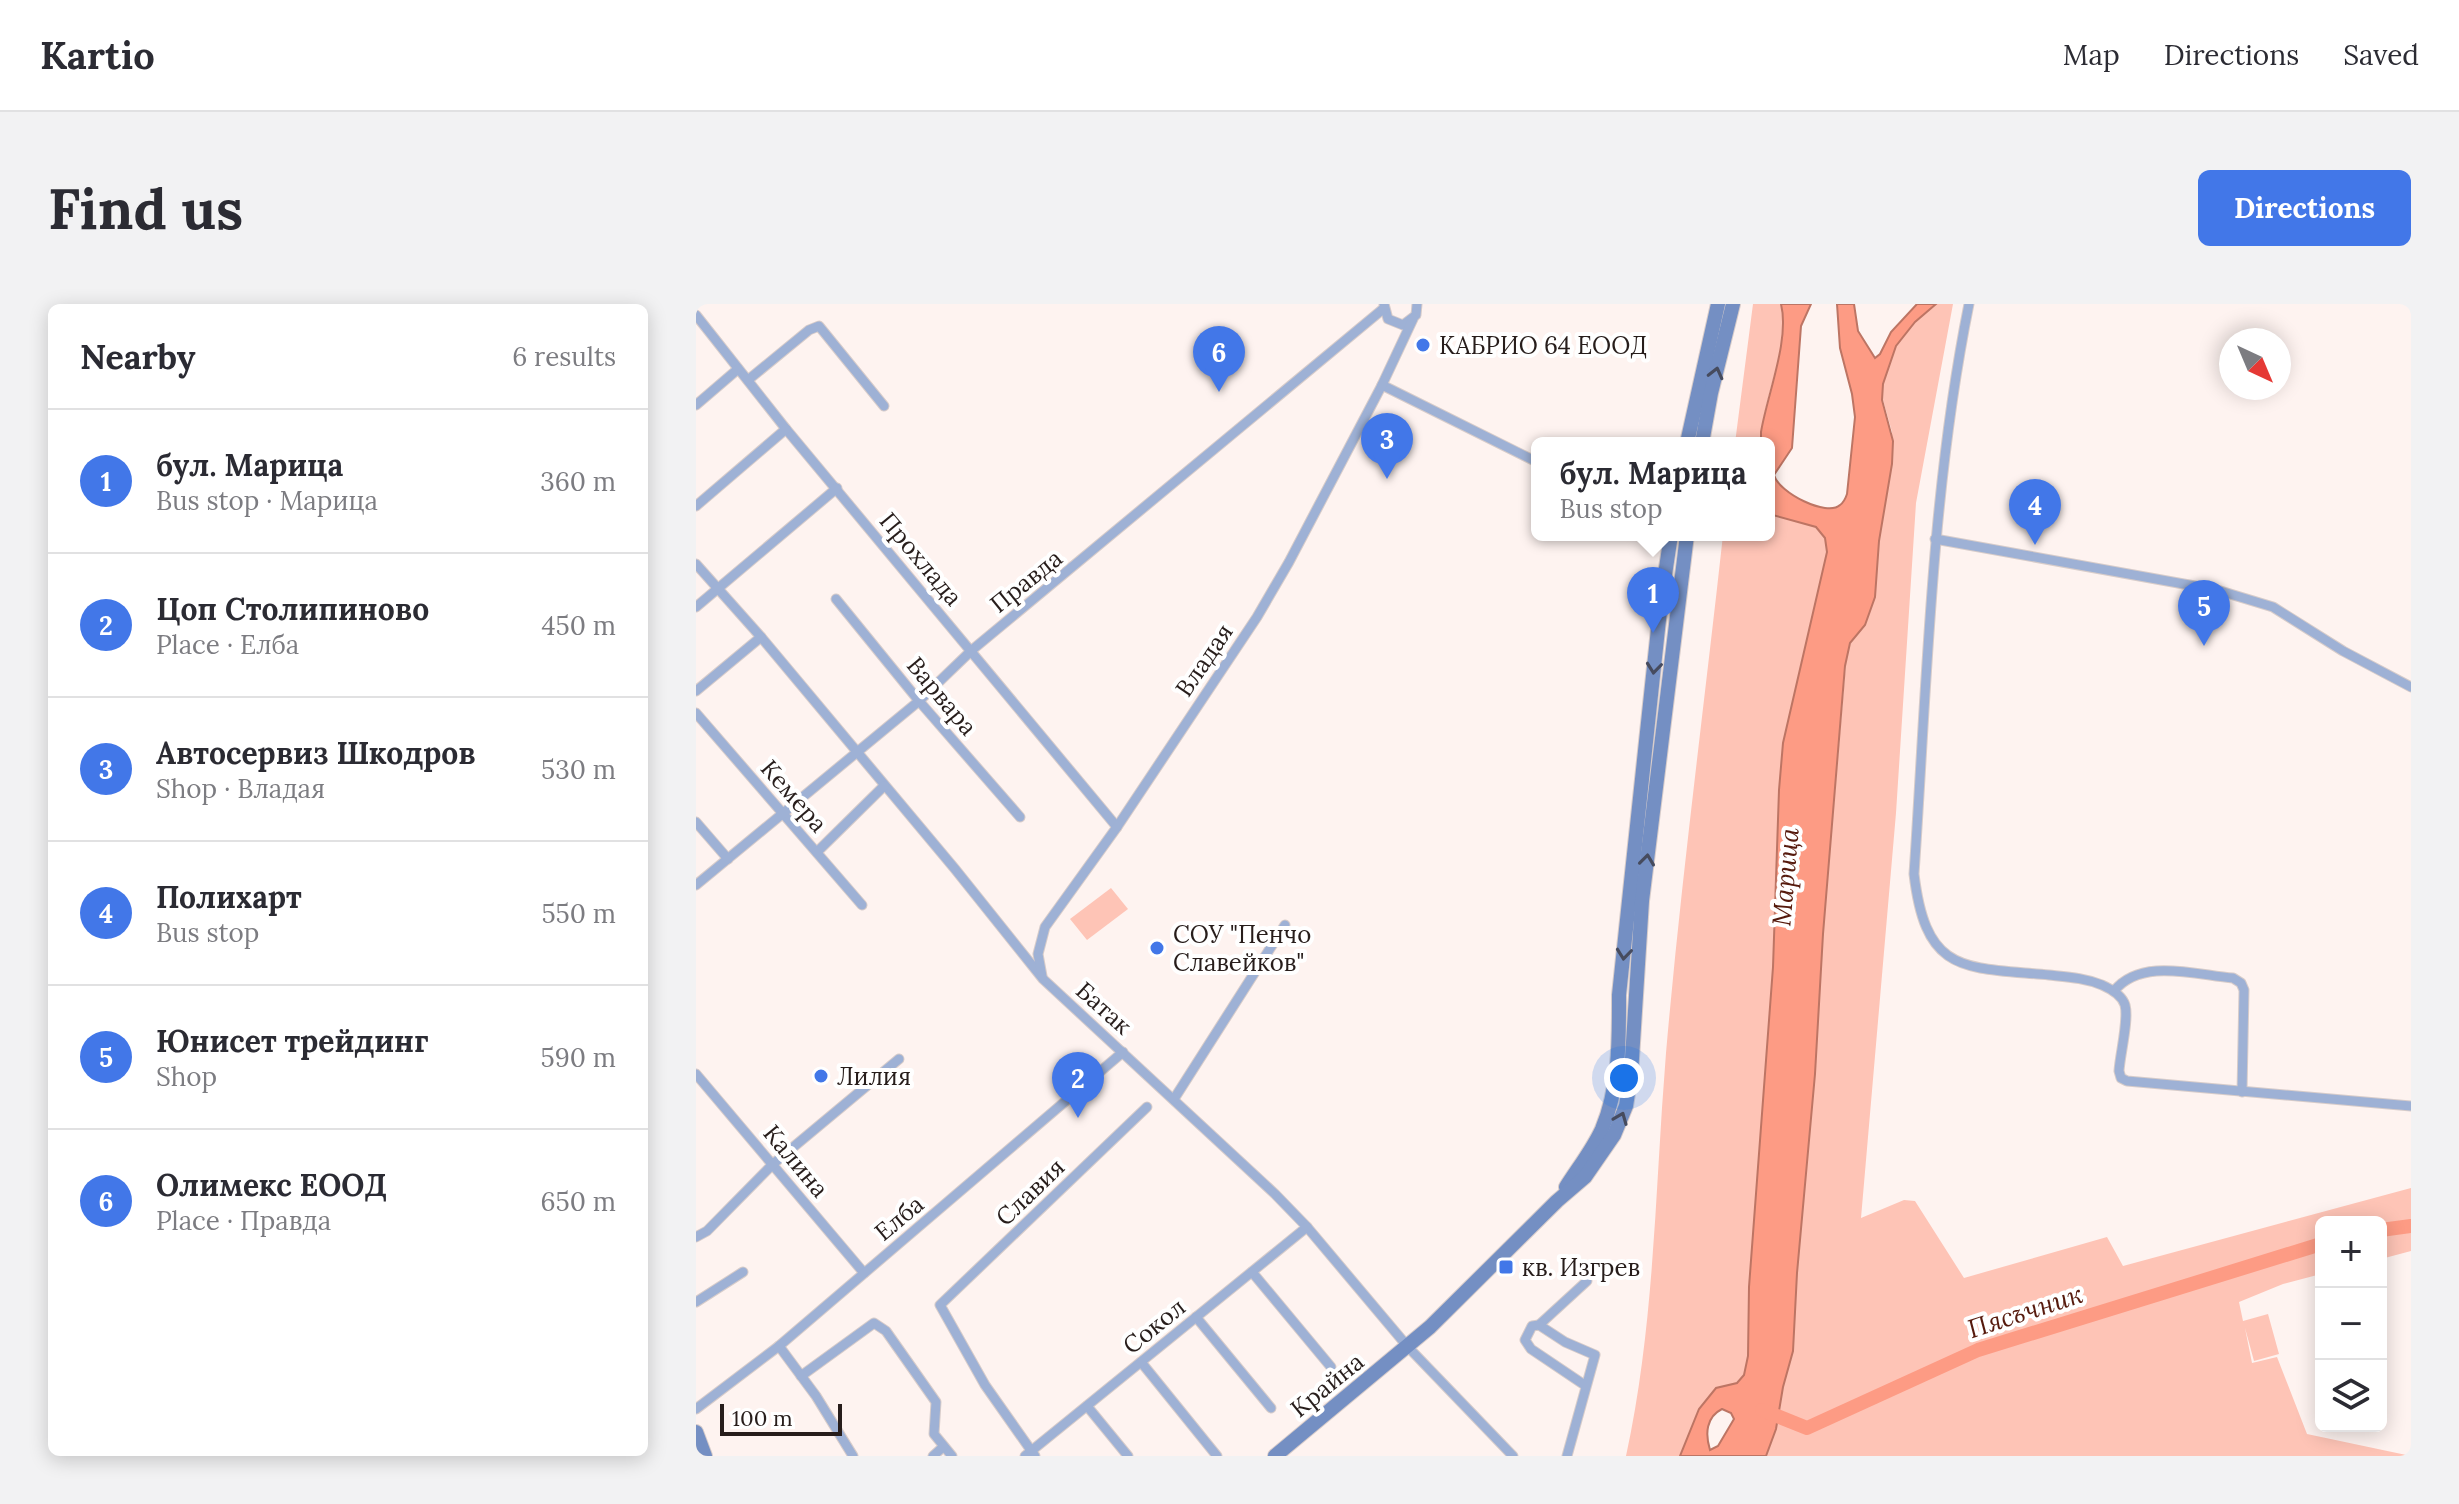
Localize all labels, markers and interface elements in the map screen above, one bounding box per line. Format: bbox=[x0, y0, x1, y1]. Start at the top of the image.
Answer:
text: Kartio bbox=[40, 31, 155, 79]
text: Map bbox=[2063, 37, 2120, 73]
text: Directions bbox=[2164, 37, 2299, 73]
text: Saved bbox=[2343, 37, 2419, 73]
button: Directions bbox=[2198, 170, 2411, 246]
text: Find us bbox=[48, 173, 243, 244]
pin: 6 bbox=[1193, 326, 1245, 392]
north arrow bbox=[2219, 328, 2291, 400]
place label: КАБРИО 64 ЕООД bbox=[1439, 330, 1647, 361]
text: Nearby bbox=[80, 335, 196, 378]
marker: КАБРИО 64 ЕООД bbox=[1414, 336, 1432, 354]
text: 6 results bbox=[512, 340, 616, 373]
one-way arrow bbox=[1706, 367, 1723, 381]
pin: 3 bbox=[1361, 413, 1413, 479]
popup bbox=[1531, 437, 1775, 541]
text: бул. Марица bbox=[156, 446, 343, 484]
text: бул. Марица bbox=[1559, 454, 1747, 492]
text: 1 bbox=[101, 465, 111, 498]
text: 360 m bbox=[540, 465, 616, 498]
pin: 4 bbox=[2009, 479, 2061, 545]
text: Bus stop · Марица bbox=[156, 484, 378, 517]
text: Bus stop bbox=[1559, 492, 1663, 525]
street label: Прохлада bbox=[873, 506, 969, 612]
street label: Правда bbox=[984, 543, 1068, 619]
pin: 1 bbox=[1627, 567, 1679, 633]
pin: 5 bbox=[2178, 580, 2230, 646]
text: Цоп Столипиново bbox=[156, 590, 429, 628]
text: 2 bbox=[99, 609, 113, 642]
text: 450 m bbox=[542, 609, 616, 642]
street label: Владая bbox=[1168, 618, 1240, 702]
text: Place · Елба bbox=[156, 628, 299, 661]
street label: Варвара bbox=[900, 650, 984, 742]
one-way arrow bbox=[1645, 662, 1662, 675]
text: Автосервиз Шкодров bbox=[156, 734, 476, 772]
text: 3 bbox=[99, 753, 113, 786]
text: 530 m bbox=[541, 753, 616, 786]
street label: Кемера bbox=[754, 753, 834, 839]
text: Shop · Владая bbox=[156, 772, 325, 805]
water label: Марица bbox=[1764, 826, 1806, 928]
one-way arrow bbox=[1639, 853, 1656, 866]
text: Полихарт bbox=[156, 878, 302, 916]
text: 4 bbox=[99, 897, 113, 930]
text: 550 m bbox=[541, 897, 616, 930]
text: Bus stop bbox=[156, 916, 259, 949]
place label: СОУ "Пенчо Славейков" bbox=[1173, 919, 1311, 978]
marker: СОУ "Пенчо Славейков" bbox=[1148, 939, 1166, 957]
one-way arrow bbox=[1615, 948, 1632, 961]
street label: Батак bbox=[1070, 975, 1138, 1041]
text: Юнисет трейдинг bbox=[156, 1022, 429, 1060]
text: 5 bbox=[99, 1041, 113, 1074]
text: 590 m bbox=[541, 1041, 616, 1074]
pin: 2 bbox=[1052, 1052, 1104, 1118]
your location bbox=[1604, 1058, 1644, 1098]
text: Shop bbox=[156, 1060, 217, 1093]
place label: Лилия bbox=[837, 1061, 911, 1092]
marker: Лилия bbox=[812, 1067, 830, 1085]
one-way arrow bbox=[1611, 1112, 1628, 1126]
street label: Калина bbox=[757, 1118, 835, 1204]
street label: Славия bbox=[989, 1152, 1071, 1232]
text: Олимекс ЕООД bbox=[156, 1166, 387, 1204]
text: 6 bbox=[99, 1185, 113, 1218]
text: 650 m bbox=[541, 1185, 616, 1218]
street label: Елба bbox=[868, 1189, 930, 1247]
text: Place · Правда bbox=[156, 1204, 331, 1237]
map controls bbox=[2315, 1216, 2387, 1432]
button: + bbox=[2315, 1216, 2387, 1288]
place label: кв. Изгрев bbox=[1522, 1252, 1640, 1283]
marker: кв. Изгрев bbox=[1497, 1258, 1515, 1276]
water label: Пясъчник bbox=[1963, 1277, 2087, 1345]
button: − bbox=[2315, 1288, 2387, 1360]
street label: Сокол bbox=[1116, 1291, 1192, 1361]
street label: Крайна bbox=[1284, 1346, 1370, 1424]
button: layers bbox=[2315, 1360, 2387, 1432]
scale bar bbox=[720, 1400, 842, 1436]
text: 100 m bbox=[732, 1404, 793, 1432]

